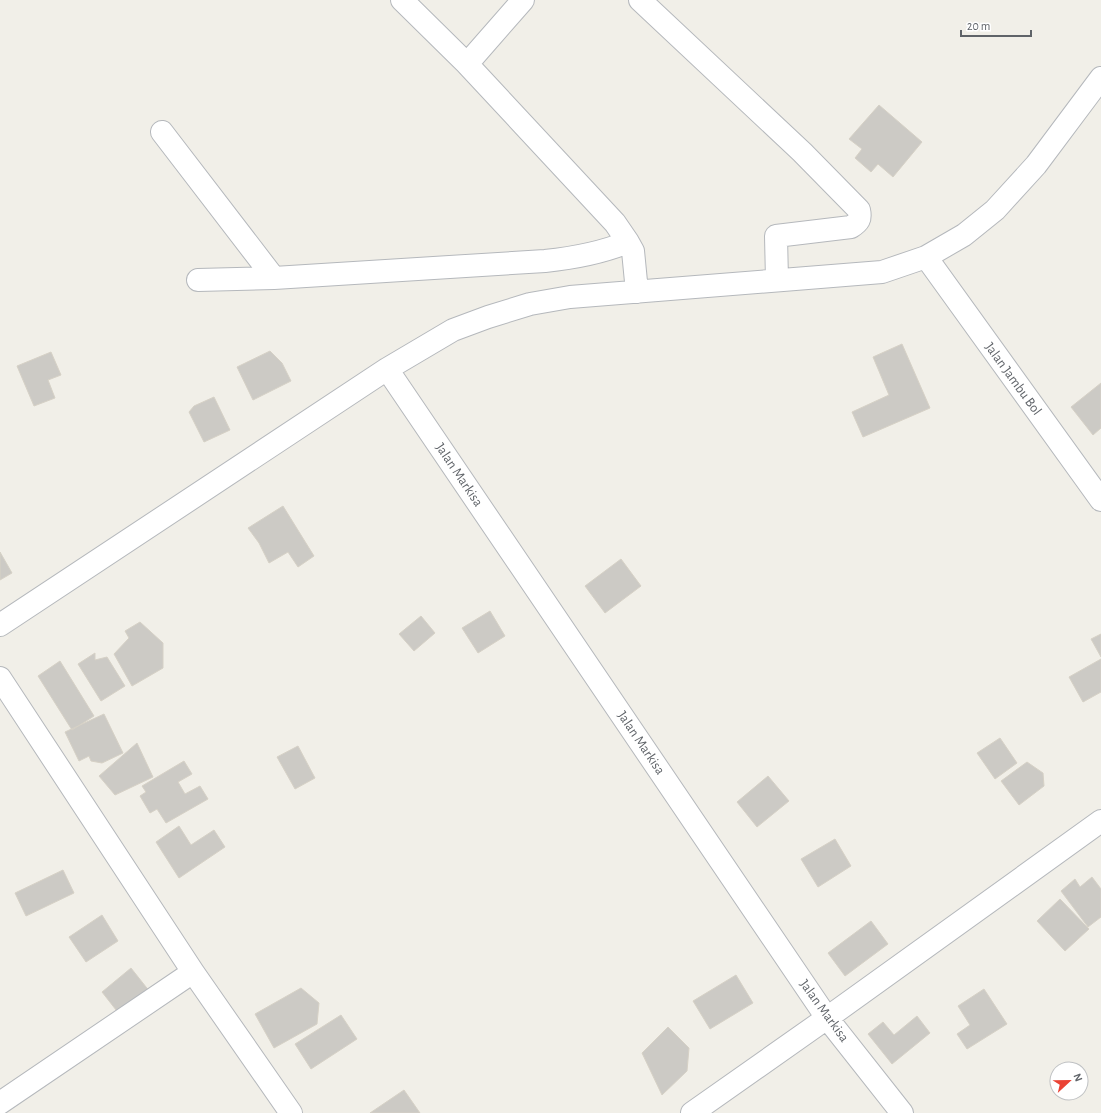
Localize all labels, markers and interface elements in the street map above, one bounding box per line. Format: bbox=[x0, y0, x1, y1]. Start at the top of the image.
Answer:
scale bar bbox=[961, 12, 1031, 38]
text: 20 m bbox=[967, 20, 990, 32]
street label: Jalan Jambu Bol bbox=[982, 340, 1044, 418]
street label: Jalan Markisa bbox=[433, 441, 486, 510]
street label: Jalan Markisa bbox=[615, 709, 668, 778]
street label: Jalan Markisa bbox=[797, 977, 851, 1045]
north arrow bbox=[1049, 1061, 1089, 1101]
text: N bbox=[1071, 1072, 1084, 1083]

